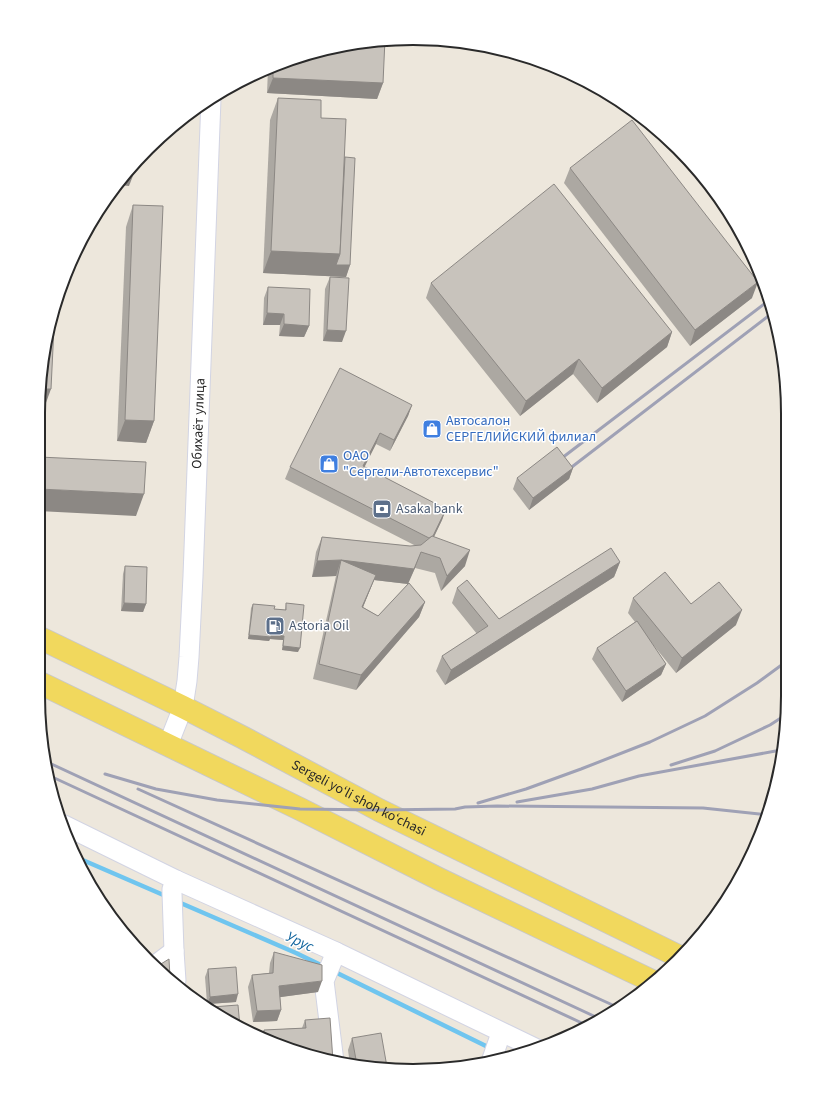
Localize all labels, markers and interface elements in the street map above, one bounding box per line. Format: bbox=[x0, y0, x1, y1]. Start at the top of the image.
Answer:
street label: Обихаёт улица bbox=[187, 378, 210, 469]
place label: Автосалон СЕРГЕЛИЙСКИЙ филиал bbox=[446, 411, 596, 447]
shop icon: Автосалон СЕРГЕЛИЙСКИЙ филиал bbox=[421, 418, 443, 440]
place label: ОАО "Сергели-Автотехсервис" bbox=[343, 446, 499, 482]
shop icon: ОАО "Сергели-Автотехсервис" bbox=[318, 453, 340, 475]
bank icon: Asaka bank bbox=[371, 498, 393, 520]
place label: Asaka bank bbox=[396, 499, 463, 519]
fuel station icon: Astoria Oil bbox=[264, 615, 286, 637]
place label: Astoria Oil bbox=[289, 616, 350, 636]
street label: Sergeli yo‘li shoh ko‘chasi bbox=[288, 755, 429, 841]
water label: Урус bbox=[283, 926, 318, 958]

